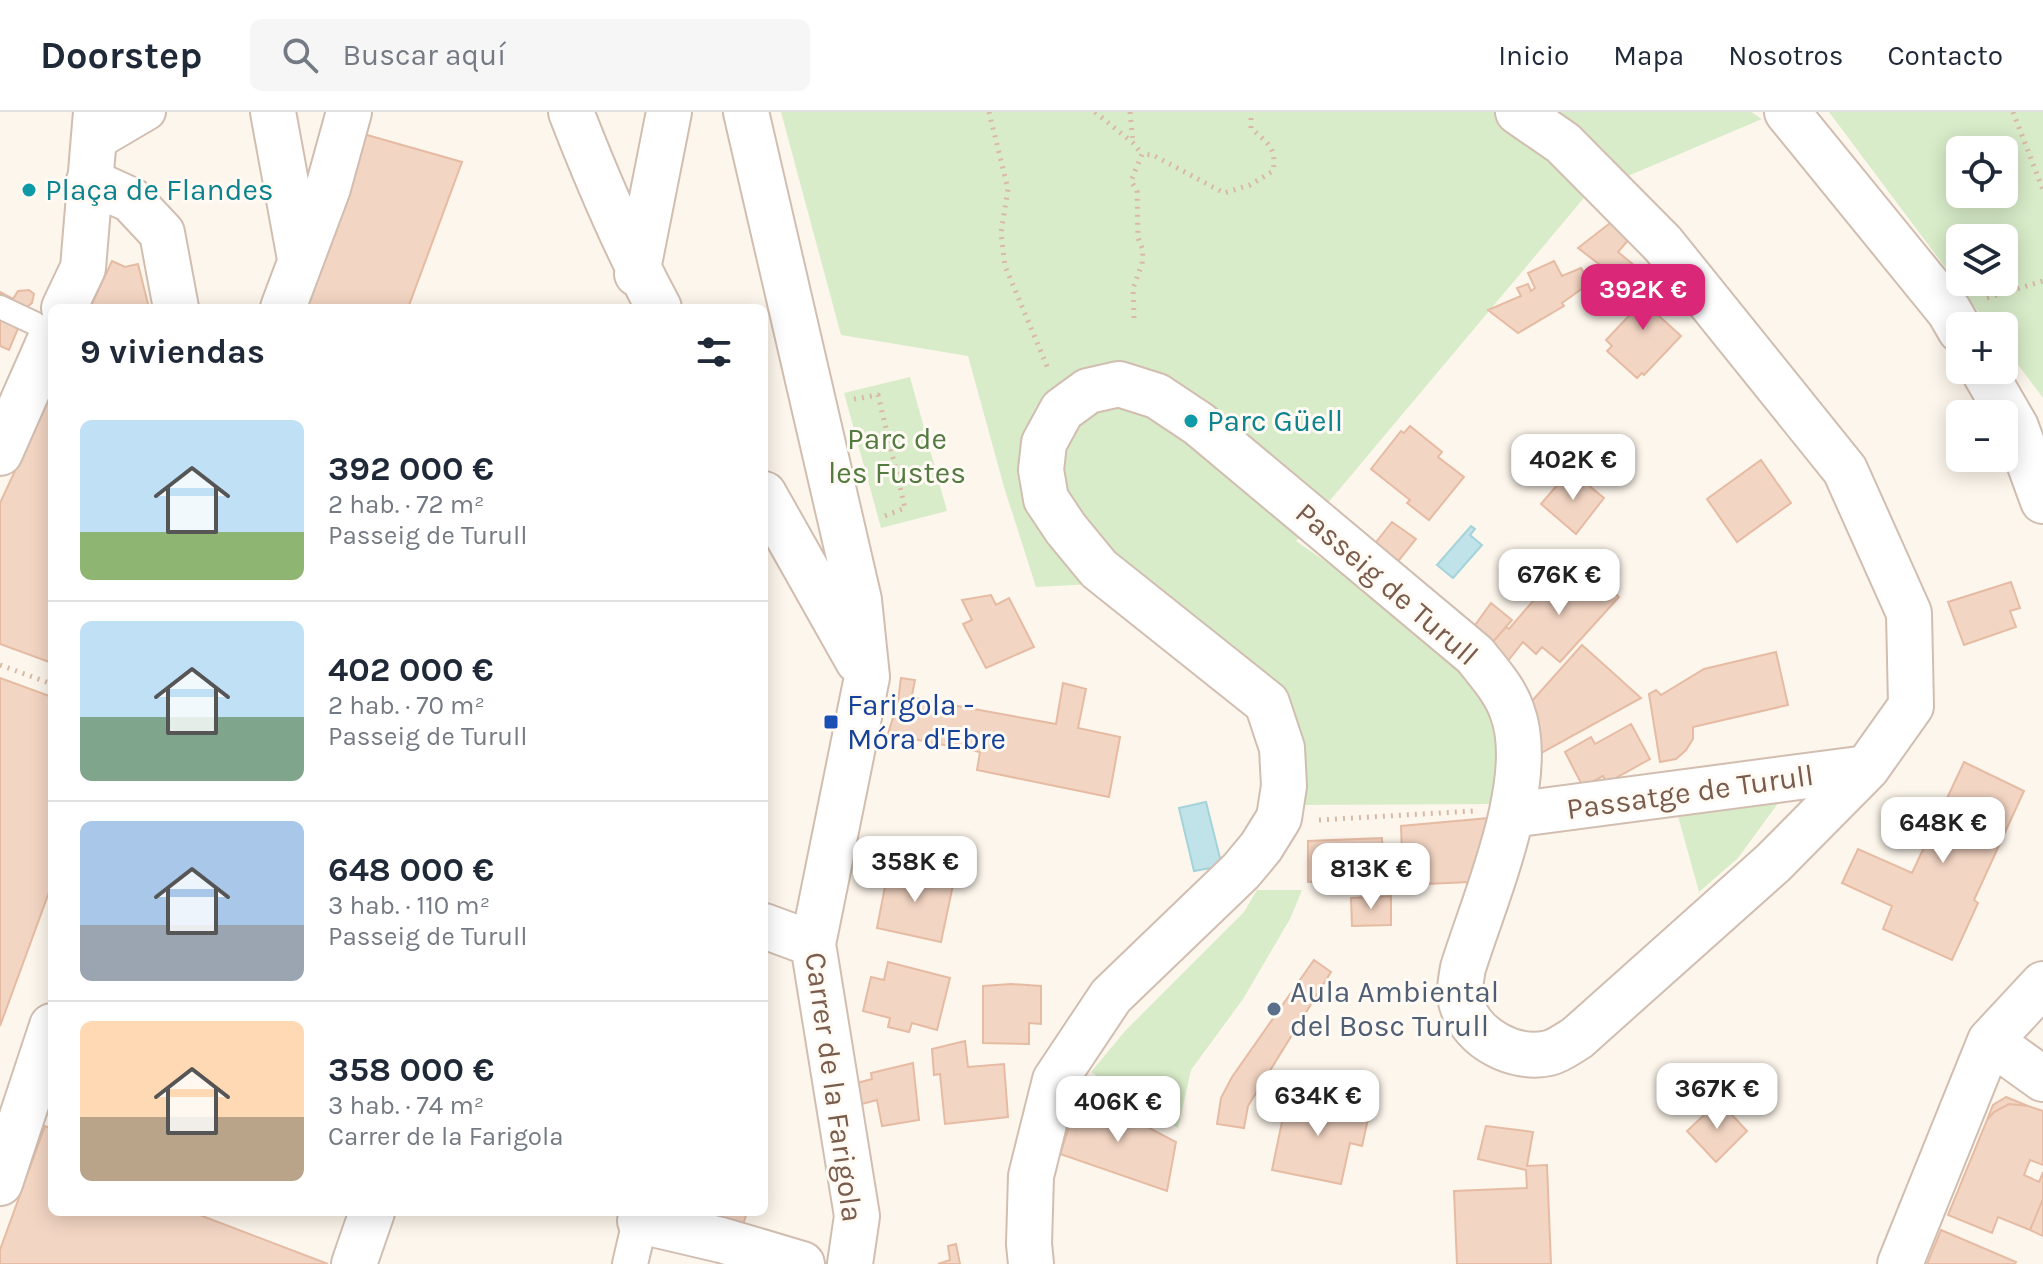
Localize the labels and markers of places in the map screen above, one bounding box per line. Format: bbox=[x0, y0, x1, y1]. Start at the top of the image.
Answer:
place label: Plaça de Flandes bbox=[45, 172, 274, 208]
marker: Plaça de Flandes bbox=[20, 181, 38, 199]
pin: 392K € bbox=[1578, 264, 1708, 332]
place label: Parc Güell bbox=[1207, 403, 1343, 439]
marker: Parc Güell bbox=[1182, 412, 1200, 430]
pin: 402K € bbox=[1508, 434, 1638, 502]
pin: 676K € bbox=[1494, 549, 1624, 617]
place label: Farigola - Móra d'Ebre bbox=[847, 687, 1006, 757]
marker: Farigola - Móra d'Ebre bbox=[822, 713, 840, 731]
pin: 648K € bbox=[1878, 797, 2008, 865]
pin: 358K € bbox=[850, 836, 980, 904]
pin: 813K € bbox=[1306, 843, 1436, 911]
place label: Aula Ambiental del Bosc Turull bbox=[1290, 974, 1499, 1044]
marker: Aula Ambiental del Bosc Turull bbox=[1265, 1000, 1283, 1018]
pin: 367K € bbox=[1652, 1063, 1782, 1131]
pin: 634K € bbox=[1253, 1070, 1383, 1138]
pin: 406K € bbox=[1053, 1076, 1183, 1144]

